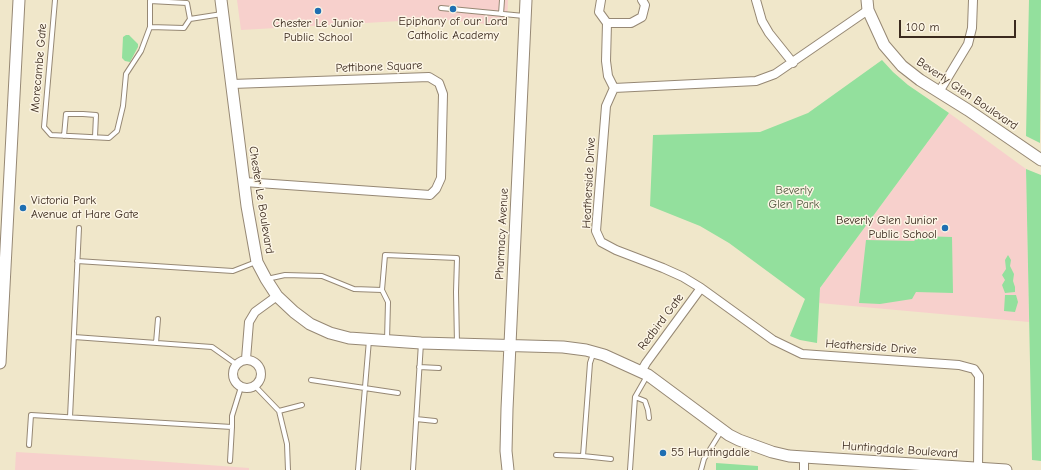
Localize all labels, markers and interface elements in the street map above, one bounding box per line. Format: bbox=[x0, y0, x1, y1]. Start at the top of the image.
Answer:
marker: Epiphany of our Lord Catholic Academy bbox=[448, 4, 458, 14]
marker: Chester Le Junior Public School bbox=[313, 6, 323, 16]
scale bar bbox=[901, 12, 1018, 38]
place label: Epiphany of our Lord Catholic Academy bbox=[398, 15, 508, 43]
place label: Chester Le Junior Public School bbox=[273, 17, 363, 45]
text: 100 m bbox=[906, 20, 939, 34]
street label: Morecambe Gate bbox=[28, 23, 50, 113]
street label: Beverly Glen Boulevard bbox=[914, 55, 1020, 133]
street label: Pettibone Square bbox=[335, 58, 423, 76]
street label: Heatherside Drive bbox=[579, 137, 599, 229]
street label: Chester Le Boulevard bbox=[245, 145, 277, 255]
park label: Beverly Glen Park bbox=[769, 184, 819, 212]
street label: Pharmacy Avenue bbox=[492, 188, 512, 280]
place label: Victoria Park Avenue at Hare Gate bbox=[31, 194, 138, 222]
marker: Victoria Park Avenue at Hare Gate bbox=[18, 203, 28, 213]
place label: Beverly Glen Junior Public School bbox=[836, 214, 937, 242]
marker: Beverly Glen Junior Public School bbox=[940, 223, 950, 233]
street label: Redbird Gate bbox=[635, 291, 687, 353]
street label: Heatherside Drive bbox=[825, 337, 917, 357]
street label: Huntingdale Boulevard bbox=[842, 439, 958, 461]
place label: 55 Huntingdale bbox=[671, 446, 750, 460]
marker: 55 Huntingdale bbox=[658, 448, 668, 458]

